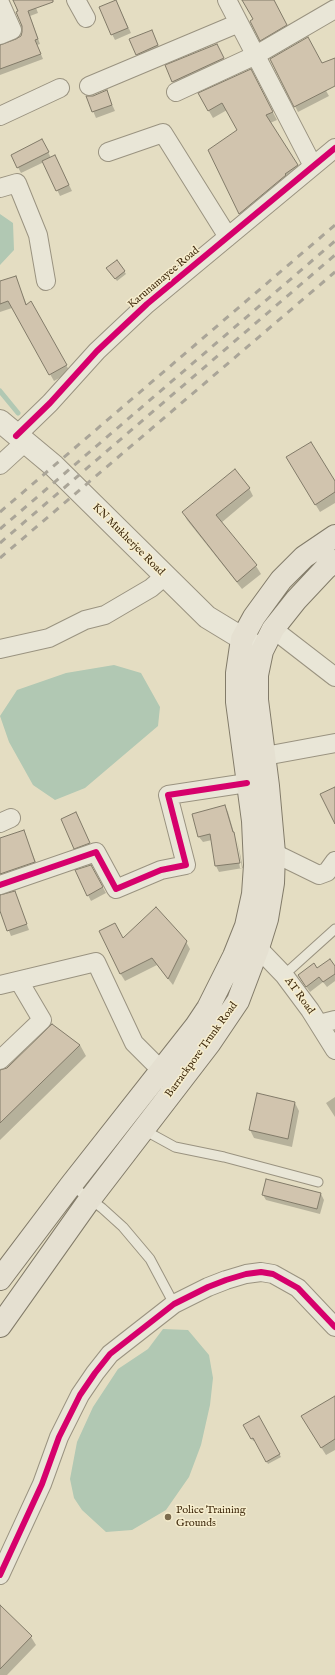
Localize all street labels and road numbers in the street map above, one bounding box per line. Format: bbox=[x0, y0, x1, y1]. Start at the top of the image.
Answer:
street label: Karunamayee Road bbox=[126, 244, 202, 312]
street label: KN Mukherjee Road bbox=[89, 501, 167, 579]
street label: AT Road bbox=[281, 975, 317, 1017]
street label: Barrackpore Trunk Road bbox=[163, 1000, 241, 1100]

